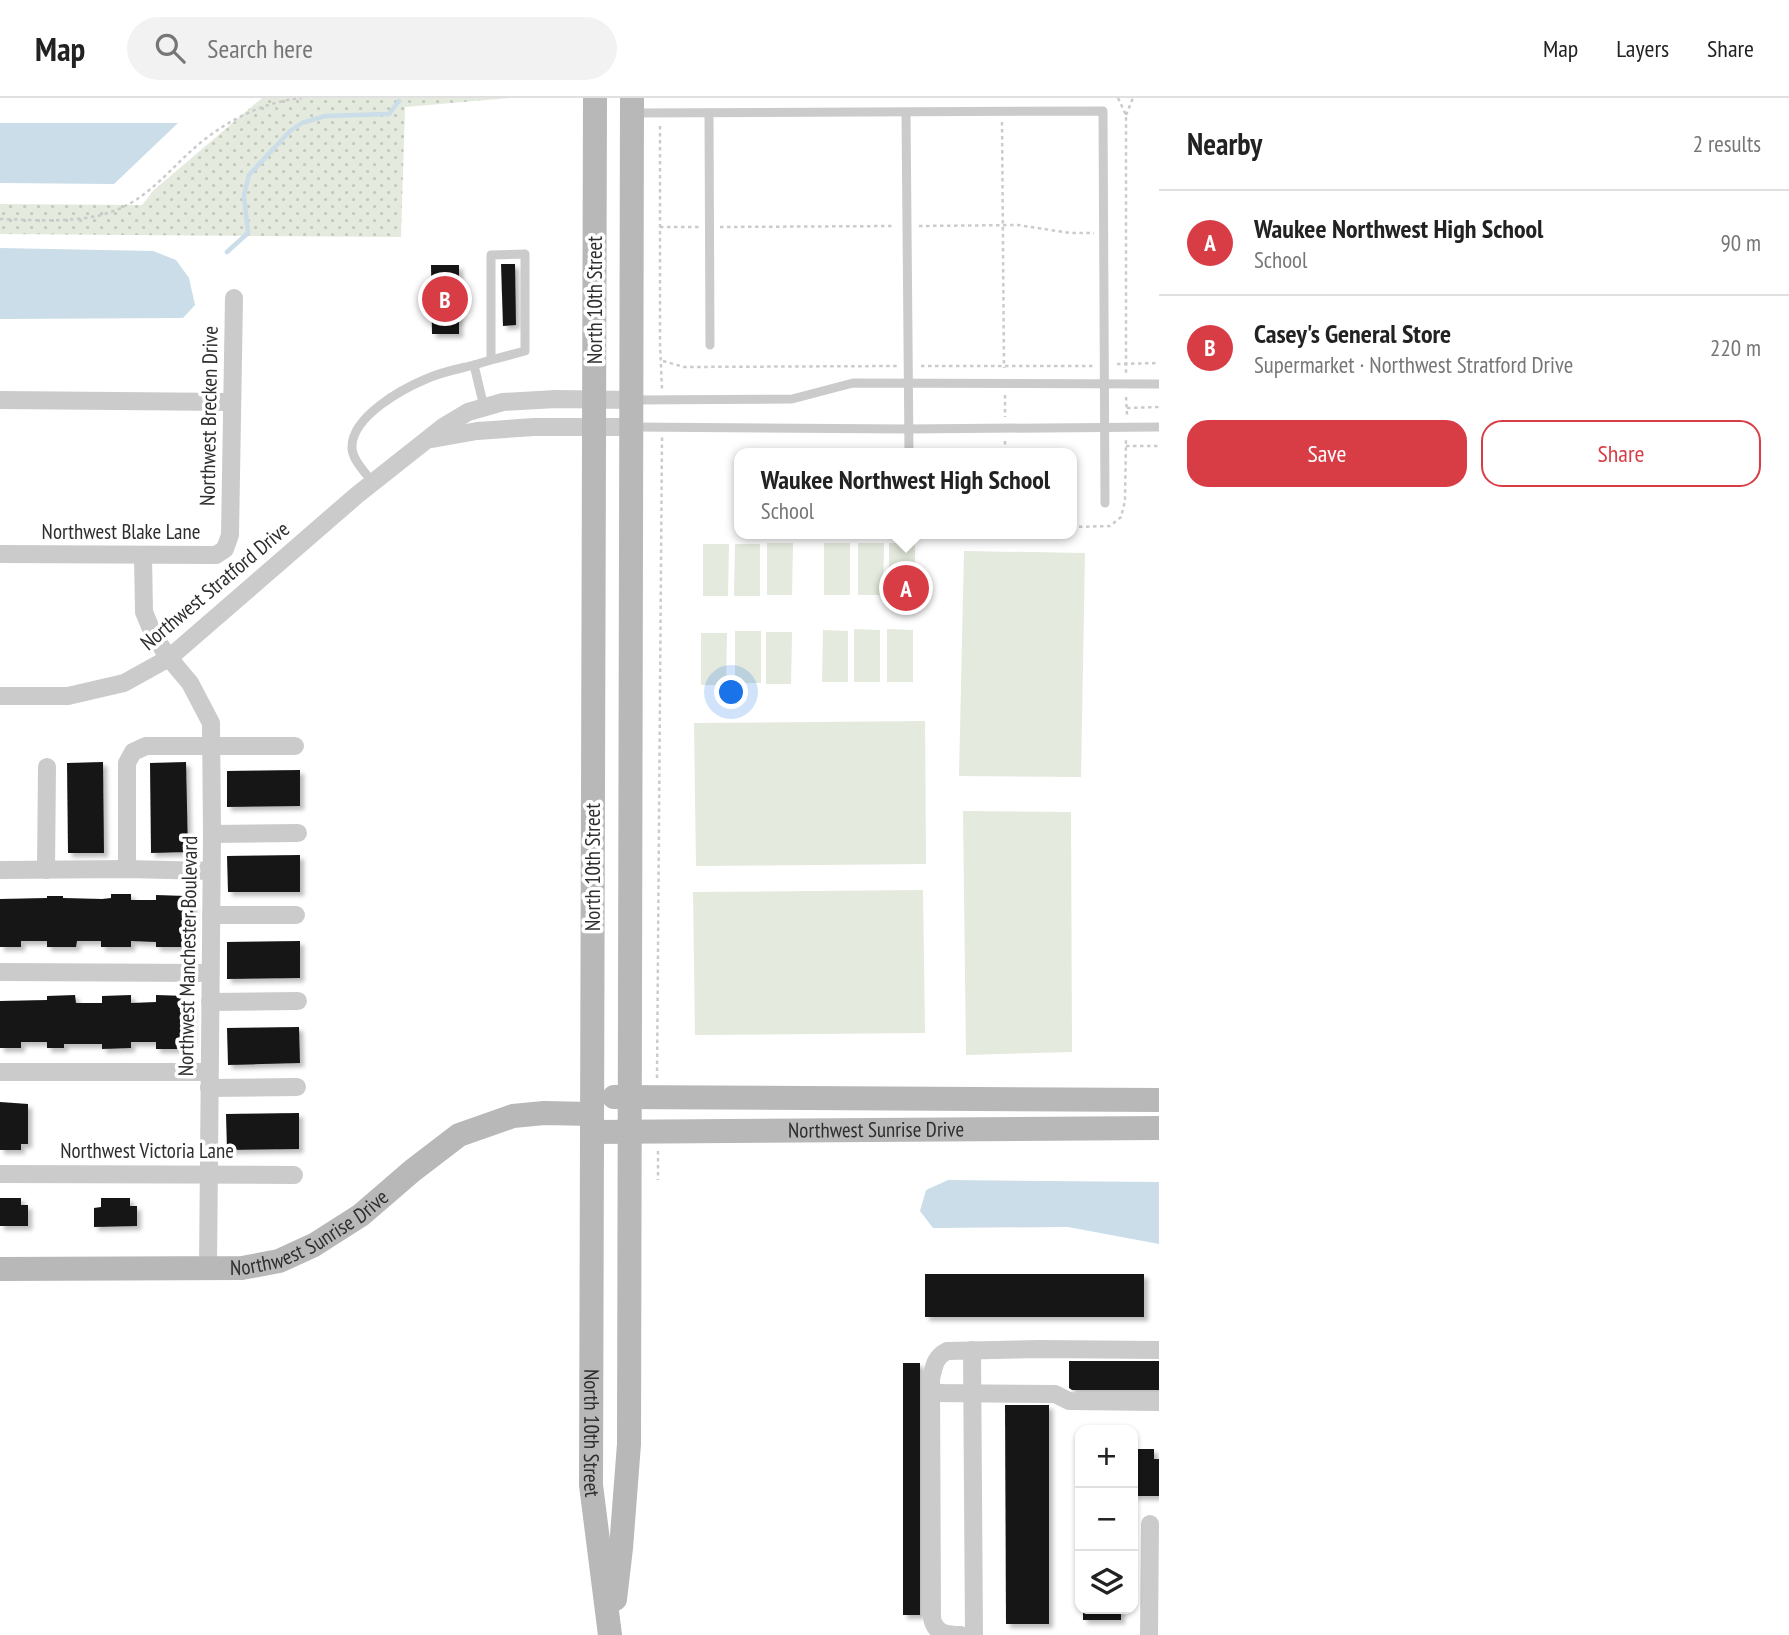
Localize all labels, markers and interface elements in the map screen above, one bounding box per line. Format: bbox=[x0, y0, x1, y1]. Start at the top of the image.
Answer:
search box bbox=[127, 17, 617, 80]
text: Map bbox=[35, 27, 85, 70]
icon: search bbox=[151, 29, 189, 67]
text: Search here bbox=[207, 32, 313, 65]
text: Map bbox=[1543, 33, 1578, 64]
text: Layers bbox=[1616, 33, 1669, 64]
text: Share bbox=[1707, 33, 1754, 64]
text: Nearby bbox=[1187, 124, 1262, 163]
text: 2 results bbox=[1693, 129, 1761, 158]
text: Waukee Northwest High School bbox=[1254, 212, 1543, 245]
text: A bbox=[1204, 228, 1216, 257]
text: 90 m bbox=[1720, 228, 1761, 257]
street label: North 10th Street bbox=[581, 236, 608, 364]
text: School bbox=[1254, 245, 1307, 274]
pin: B bbox=[422, 273, 468, 325]
text: Casey's General Store bbox=[1254, 317, 1451, 350]
street label: Northwest Brecken Drive bbox=[193, 326, 224, 506]
text: B bbox=[1204, 333, 1216, 362]
text: 220 m bbox=[1710, 333, 1761, 362]
text: Supermarket · Northwest Stratford Drive bbox=[1254, 350, 1573, 379]
button: Save bbox=[1187, 420, 1467, 487]
button: Share bbox=[1481, 420, 1761, 487]
popup bbox=[734, 448, 1077, 539]
text: Waukee Northwest High School bbox=[761, 463, 1050, 496]
text: School bbox=[761, 496, 814, 525]
street label: Northwest Stratford Drive bbox=[135, 515, 295, 656]
street label: Northwest Blake Lane bbox=[42, 518, 200, 545]
pin: A bbox=[883, 562, 929, 614]
your location bbox=[714, 675, 748, 709]
street label: North 10th Street bbox=[579, 803, 606, 931]
street label: Northwest Manchester Boulevard bbox=[172, 836, 203, 1076]
street label: Northwest Sunrise Drive bbox=[788, 1115, 964, 1144]
street label: Northwest Victoria Lane bbox=[60, 1137, 234, 1164]
street label: Northwest Sunrise Drive bbox=[230, 1183, 394, 1281]
street label: North 10th Street bbox=[578, 1369, 606, 1499]
map controls bbox=[1075, 1425, 1138, 1614]
button: + bbox=[1075, 1425, 1138, 1488]
button: − bbox=[1075, 1488, 1138, 1551]
button: layers bbox=[1075, 1551, 1138, 1614]

